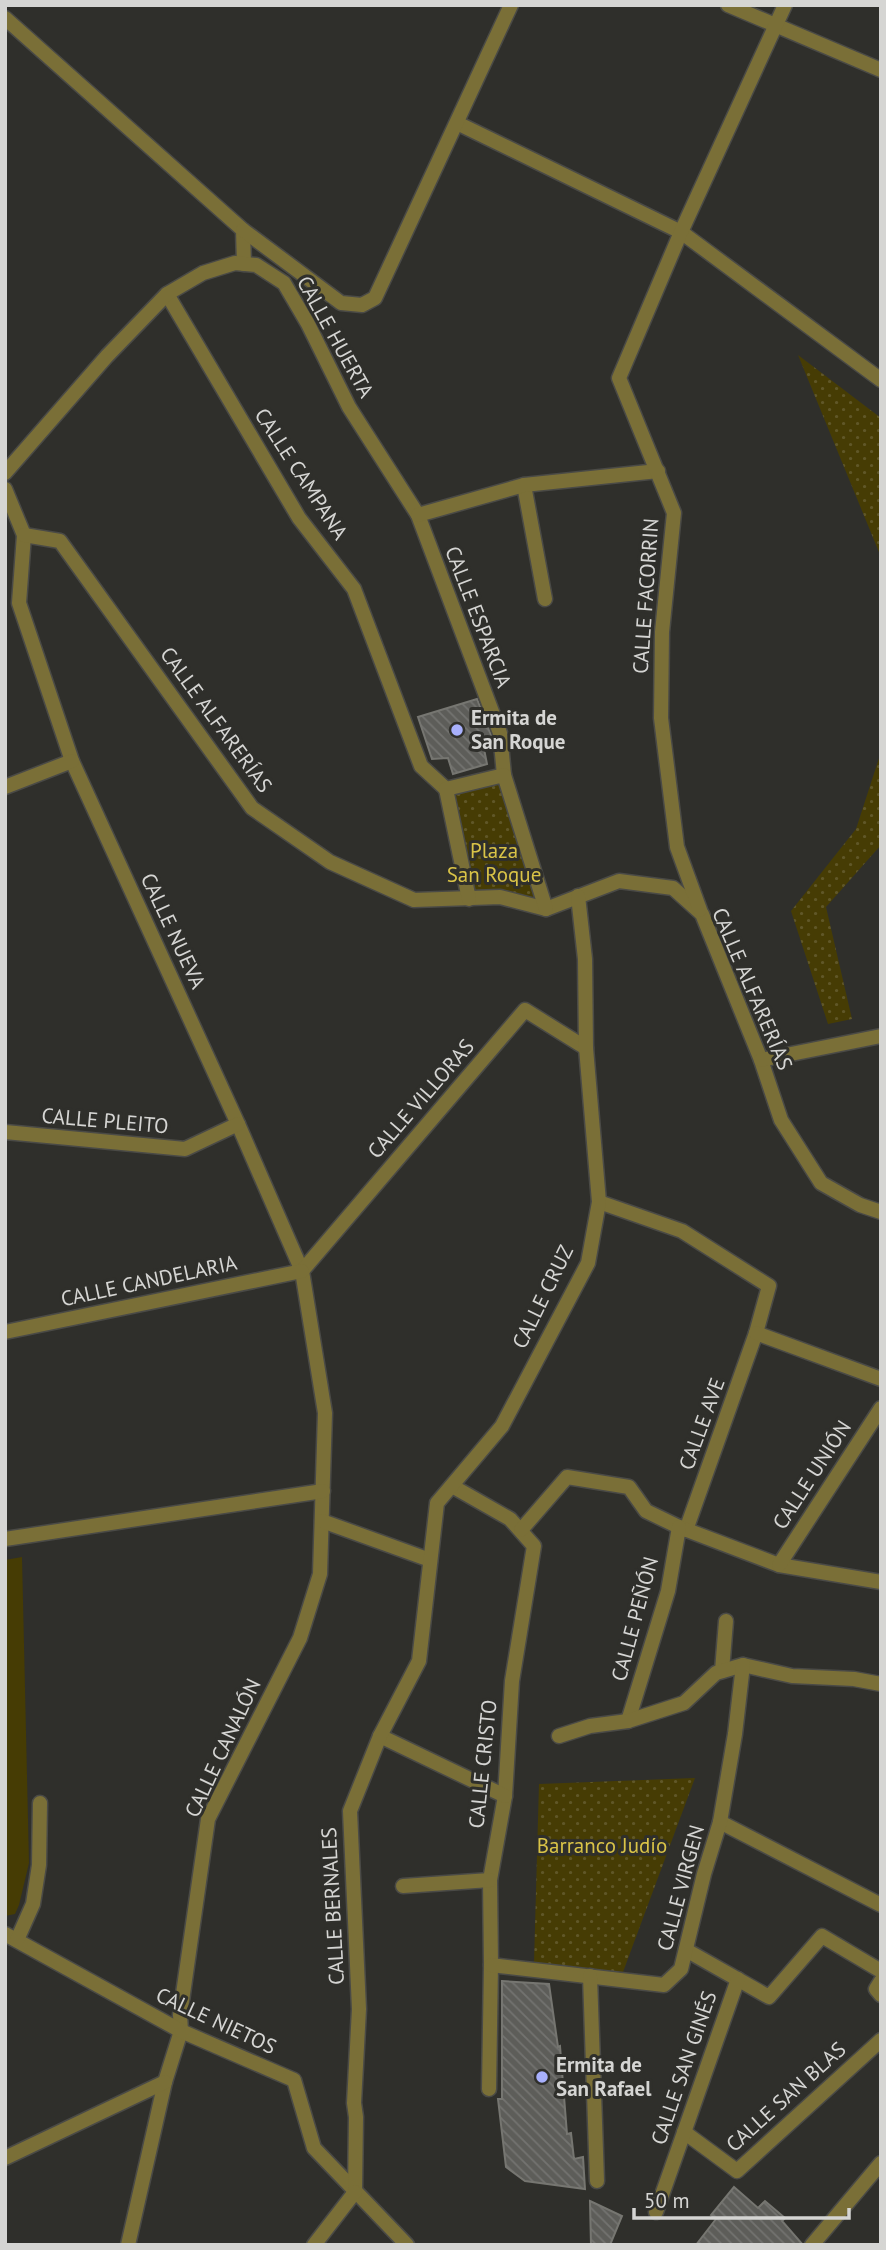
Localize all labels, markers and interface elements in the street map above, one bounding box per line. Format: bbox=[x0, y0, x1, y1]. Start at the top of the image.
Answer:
street label: CALLE HUERTA bbox=[291, 271, 380, 403]
street label: CALLE CAMPANA bbox=[249, 403, 354, 545]
street label: CALLE FACORRIN bbox=[627, 517, 664, 675]
street label: CALLE ESPARCIA bbox=[439, 542, 518, 692]
street label: CALLE ALFARERÍAS bbox=[154, 642, 278, 798]
place label: Ermita de San Roque bbox=[471, 704, 565, 755]
marker: Ermita de San Roque bbox=[449, 722, 465, 738]
park label: Plaza San Roque bbox=[447, 837, 541, 888]
street label: CALLE NUEVA bbox=[135, 869, 212, 994]
street label: CALLE ALFARERÍAS bbox=[706, 904, 799, 1074]
street label: CALLE VILLORAS bbox=[361, 1033, 480, 1164]
street label: CALLE PLEITO bbox=[40, 1102, 170, 1139]
street label: CALLE CRUZ bbox=[506, 1241, 579, 1353]
street label: CALLE CANDELARIA bbox=[58, 1249, 240, 1312]
street label: CALLE AVE bbox=[672, 1374, 731, 1474]
street label: CALLE UNIÓN bbox=[766, 1415, 857, 1534]
street label: CALLE PEÑÓN bbox=[605, 1554, 664, 1684]
street label: CALLE CANALÓN bbox=[179, 1674, 267, 1822]
street label: CALLE CRISTO bbox=[462, 1698, 503, 1830]
street label: CALLE VIRGEN bbox=[651, 1822, 710, 1954]
street label: CALLE BERNALES bbox=[315, 1826, 350, 1986]
park label: Barranco Judío bbox=[537, 1832, 667, 1859]
street label: CALLE NIETOS bbox=[152, 1981, 281, 2060]
street label: CALLE SAN GINÉS bbox=[645, 1987, 722, 2148]
street label: CALLE SAN BLAS bbox=[720, 2036, 851, 2158]
place label: Ermita de San Rafael bbox=[556, 2051, 652, 2102]
marker: Ermita de San Rafael bbox=[534, 2069, 550, 2085]
scale bar bbox=[634, 2176, 849, 2220]
text: 50 m bbox=[644, 2187, 690, 2214]

